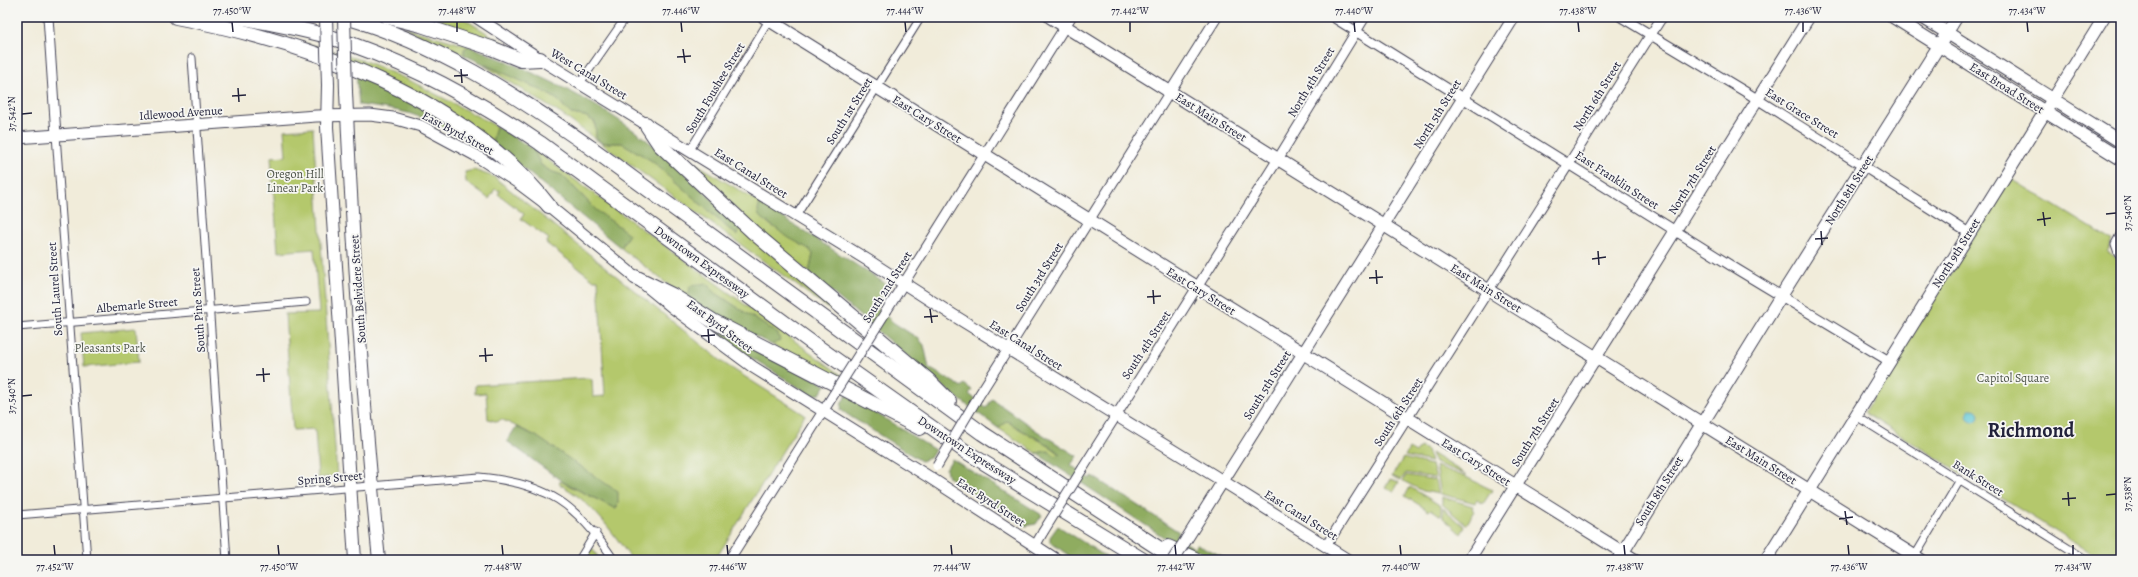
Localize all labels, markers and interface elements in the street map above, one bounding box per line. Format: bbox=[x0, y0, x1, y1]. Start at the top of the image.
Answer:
text: 77.450°W bbox=[213, 4, 252, 17]
text: 77.448°W bbox=[438, 4, 477, 17]
text: 77.446°W bbox=[662, 4, 700, 17]
text: 77.444°W bbox=[886, 4, 924, 17]
text: 77.442°W bbox=[1111, 4, 1149, 17]
text: 77.440°W bbox=[1335, 4, 1374, 17]
text: 77.438°W bbox=[1559, 4, 1597, 17]
text: 77.436°W bbox=[1784, 4, 1822, 17]
text: 77.434°W bbox=[2008, 4, 2046, 17]
street label: South Foushee Street bbox=[682, 40, 748, 136]
street label: West Canal Street bbox=[547, 44, 630, 103]
street label: North 4th Street bbox=[1284, 44, 1338, 120]
street label: North 6th Street bbox=[1569, 58, 1625, 134]
street label: East Broad Street bbox=[1967, 59, 2047, 117]
street label: South 1st Street bbox=[822, 74, 876, 148]
street label: North 5th Street bbox=[1409, 76, 1465, 152]
street label: East Grace Street bbox=[1762, 84, 1842, 142]
street label: East Main Street bbox=[1172, 89, 1250, 145]
street label: East Cary Street bbox=[889, 91, 965, 147]
text: 37.542°N bbox=[5, 96, 18, 132]
street label: Idlewood Avenue bbox=[139, 102, 223, 124]
street label: East Byrd Street bbox=[419, 107, 497, 159]
street label: North 7th Street bbox=[1664, 142, 1720, 218]
street label: East Canal Street bbox=[711, 144, 791, 202]
street label: East Franklin Street bbox=[1572, 147, 1662, 213]
street label: North 8th Street bbox=[1821, 152, 1877, 228]
park label: Oregon Hill Linear Park bbox=[266, 166, 324, 196]
text: 37.540°N bbox=[2121, 195, 2134, 231]
street label: North 9th Street bbox=[1928, 215, 1984, 291]
street label: Downtown Expressway bbox=[651, 222, 753, 302]
street label: South Belvidere Street bbox=[346, 234, 370, 344]
street label: South 3rd Street bbox=[1011, 239, 1067, 315]
street label: South Laurel Street bbox=[44, 241, 66, 337]
street label: South 2nd Street bbox=[859, 248, 916, 326]
street label: East Main Street bbox=[1447, 260, 1525, 316]
street label: East Cary Street bbox=[1163, 263, 1239, 319]
street label: South Pine Street bbox=[187, 267, 209, 353]
street label: Albemarle Street bbox=[95, 293, 178, 317]
street label: East Byrd Street bbox=[684, 296, 756, 356]
street label: South 4th Street bbox=[1118, 307, 1174, 382]
street label: East Canal Street bbox=[986, 316, 1066, 374]
park label: Pleasants Park bbox=[74, 340, 146, 356]
street label: South 5th Street bbox=[1239, 347, 1295, 423]
park label: Capitol Square bbox=[1977, 370, 2049, 386]
street label: South 6th Street bbox=[1370, 374, 1426, 450]
text: 37.540°N bbox=[5, 378, 18, 414]
street label: South 7th Street bbox=[1507, 394, 1563, 470]
street label: Downtown Expressway bbox=[915, 412, 1020, 488]
district label: Richmond bbox=[1988, 417, 2075, 444]
street label: East Main Street bbox=[1722, 432, 1800, 488]
street label: East Cary Street bbox=[1438, 434, 1514, 490]
street label: South 8th Street bbox=[1631, 453, 1687, 529]
street label: Bank Street bbox=[1950, 456, 2007, 500]
street label: Spring Street bbox=[297, 467, 363, 489]
street label: East Byrd Street bbox=[954, 474, 1028, 530]
text: 37.538°N bbox=[2121, 477, 2134, 511]
street label: East Canal Street bbox=[1261, 486, 1341, 544]
text: 77.452°W bbox=[36, 560, 74, 573]
text: 77.450°W bbox=[260, 560, 299, 573]
text: 77.448°W bbox=[484, 560, 523, 573]
text: 77.446°W bbox=[709, 560, 747, 573]
text: 77.444°W bbox=[933, 560, 971, 573]
text: 77.442°W bbox=[1157, 560, 1195, 573]
text: 77.440°W bbox=[1382, 560, 1421, 573]
text: 77.438°W bbox=[1606, 560, 1644, 573]
text: 77.436°W bbox=[1830, 560, 1868, 573]
text: 77.434°W bbox=[2054, 560, 2092, 573]

